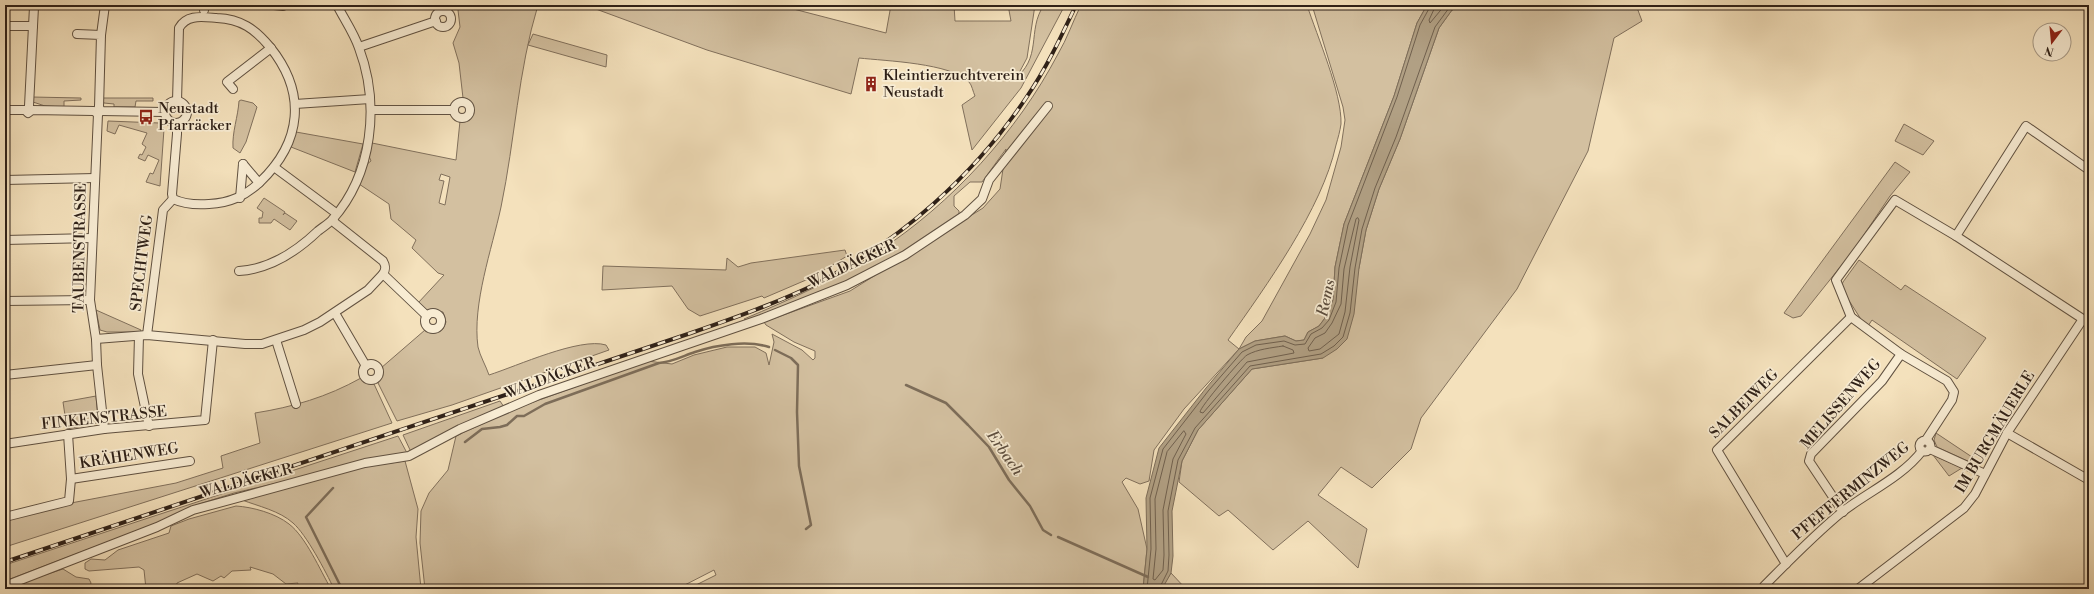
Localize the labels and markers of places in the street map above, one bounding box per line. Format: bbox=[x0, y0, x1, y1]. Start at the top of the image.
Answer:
place label: Kleintierzuchtverein Neustadt bbox=[883, 66, 1024, 102]
building icon: Kleintierzuchtverein Neustadt bbox=[862, 75, 880, 93]
place label: Neustadt Pfarräcker bbox=[158, 99, 232, 135]
bus stop icon: Neustadt Pfarräcker bbox=[137, 108, 155, 126]

